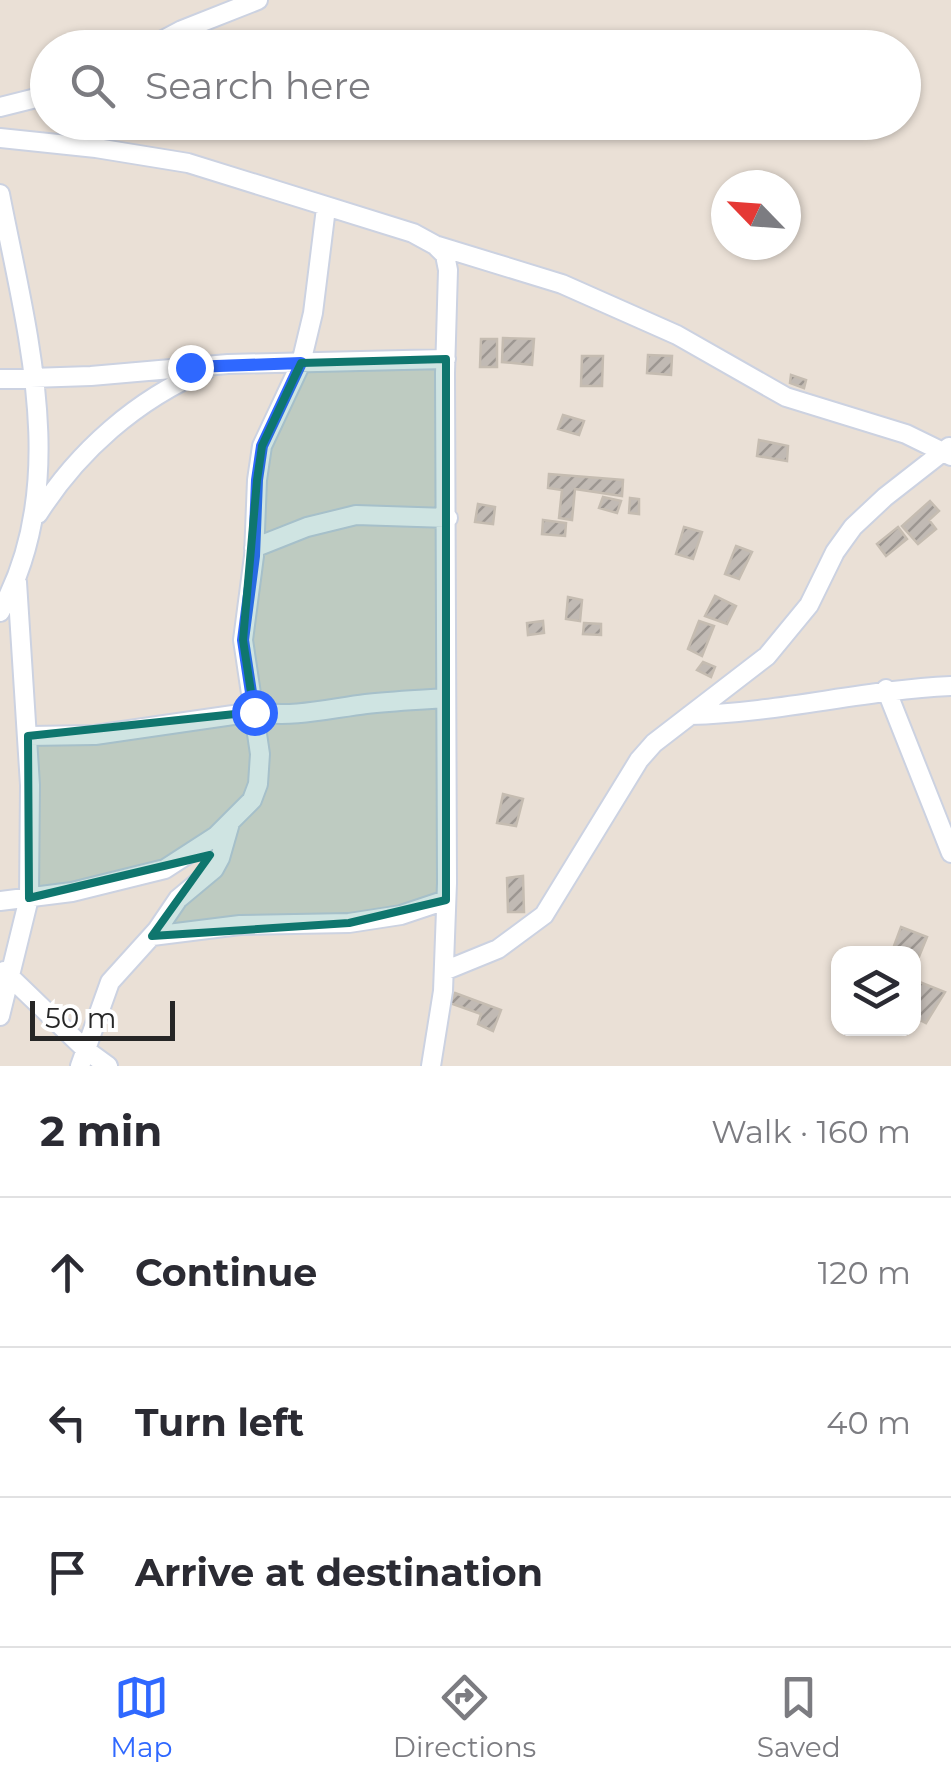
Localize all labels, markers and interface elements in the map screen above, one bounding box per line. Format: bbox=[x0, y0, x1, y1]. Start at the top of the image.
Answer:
search box bbox=[30, 30, 921, 140]
icon: search bbox=[65, 58, 120, 113]
text: Search here bbox=[145, 62, 371, 109]
north arrow bbox=[711, 170, 801, 260]
route end bbox=[168, 345, 214, 391]
route start bbox=[232, 690, 278, 736]
map controls bbox=[831, 946, 921, 1036]
button: layers bbox=[831, 946, 921, 1036]
scale bar bbox=[30, 996, 175, 1040]
text: 50 m bbox=[45, 1001, 116, 1035]
text: 2 min bbox=[40, 1105, 162, 1157]
text: Walk · 160 m bbox=[711, 1112, 911, 1151]
icon: ahead bbox=[40, 1245, 95, 1300]
text: Continue bbox=[135, 1249, 317, 1296]
text: 120 m bbox=[818, 1253, 911, 1292]
icon: left bbox=[40, 1395, 95, 1450]
text: Turn left bbox=[135, 1399, 304, 1446]
text: 40 m bbox=[826, 1403, 911, 1442]
icon: arrive bbox=[40, 1545, 95, 1600]
text: Arrive at destination bbox=[135, 1549, 543, 1596]
tab: Map bbox=[110, 1670, 172, 1764]
tab: Directions bbox=[393, 1670, 536, 1764]
tab: Saved bbox=[757, 1670, 841, 1764]

